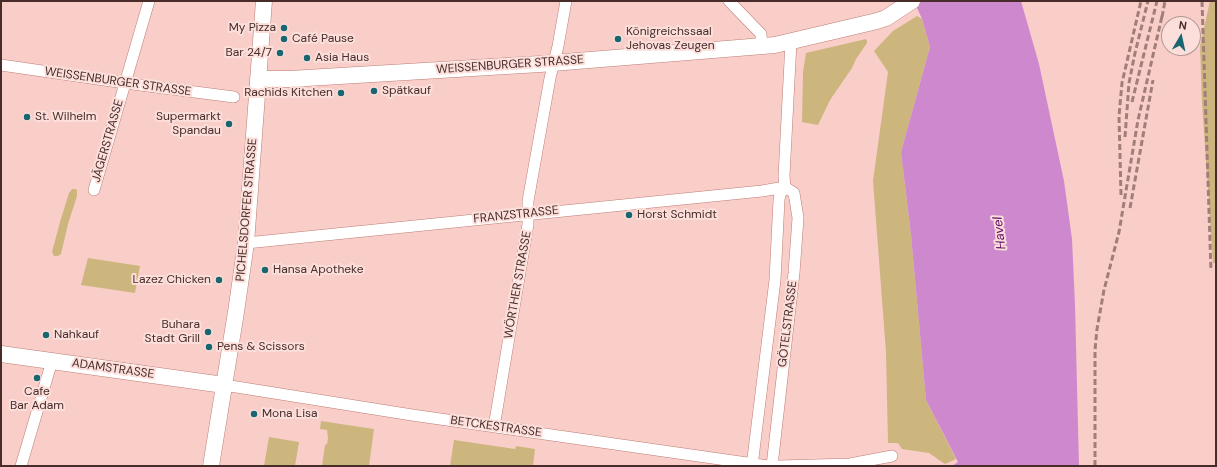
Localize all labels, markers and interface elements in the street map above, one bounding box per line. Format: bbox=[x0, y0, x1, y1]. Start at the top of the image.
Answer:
north arrow bbox=[1161, 16, 1201, 56]
text: N bbox=[1178, 18, 1188, 33]
place label: My Pizza bbox=[229, 21, 276, 35]
marker: My Pizza bbox=[279, 23, 289, 33]
place label: Königreichssaal Jehovas Zeugen bbox=[626, 25, 715, 53]
place label: Café Pause bbox=[292, 32, 354, 46]
marker: Café Pause bbox=[279, 34, 289, 44]
marker: Königreichssaal Jehovas Zeugen bbox=[613, 34, 623, 44]
place label: Bar 24/7 bbox=[226, 46, 272, 60]
marker: Bar 24/7 bbox=[275, 48, 285, 58]
place label: Asia Haus bbox=[315, 51, 369, 65]
marker: Asia Haus bbox=[302, 53, 312, 63]
street label: WEISSENBURGER STRASSE bbox=[436, 53, 584, 77]
street label: WEISSENBURGER STRASSE bbox=[44, 65, 192, 99]
place label: Spätkauf bbox=[382, 84, 431, 98]
place label: Rachids Kitchen bbox=[244, 86, 333, 100]
marker: Spätkauf bbox=[369, 86, 379, 96]
marker: Rachids Kitchen bbox=[336, 88, 346, 98]
street label: JÄGERSTRASSE bbox=[89, 98, 127, 184]
place label: St. Wilhelm bbox=[35, 110, 96, 124]
place label: Supermarkt Spandau bbox=[156, 110, 221, 138]
marker: St. Wilhelm bbox=[22, 112, 32, 122]
marker: Supermarkt Spandau bbox=[224, 119, 234, 129]
street label: PICHELSDORFER STRASSE bbox=[234, 138, 260, 282]
street label: FRANZSTRASSE bbox=[473, 203, 559, 227]
place label: Horst Schmidt bbox=[637, 208, 717, 222]
marker: Horst Schmidt bbox=[624, 210, 634, 220]
water label: Havel bbox=[990, 216, 1010, 250]
street label: WÖRTHER STRASSE bbox=[501, 230, 535, 340]
place label: Hansa Apotheke bbox=[273, 263, 364, 277]
marker: Hansa Apotheke bbox=[260, 265, 270, 275]
place label: Lazez Chicken bbox=[133, 273, 211, 287]
marker: Lazez Chicken bbox=[214, 275, 224, 285]
street label: GÖTELSTRASSE bbox=[776, 280, 800, 368]
place label: Buhara Stadt Grill bbox=[145, 318, 200, 346]
marker: Buhara Stadt Grill bbox=[203, 327, 213, 337]
place label: Nahkauf bbox=[54, 328, 99, 342]
marker: Nahkauf bbox=[41, 330, 51, 340]
place label: Pens & Scissors bbox=[217, 340, 305, 354]
marker: Pens & Scissors bbox=[204, 342, 214, 352]
street label: ADAMSTRASSE bbox=[71, 356, 155, 382]
marker: Cafe Bar Adam bbox=[32, 373, 42, 383]
place label: Cafe Bar Adam bbox=[10, 385, 64, 413]
place label: Mona Lisa bbox=[262, 407, 318, 421]
marker: Mona Lisa bbox=[249, 409, 259, 419]
street label: BETCKESTRASSE bbox=[449, 413, 543, 441]

